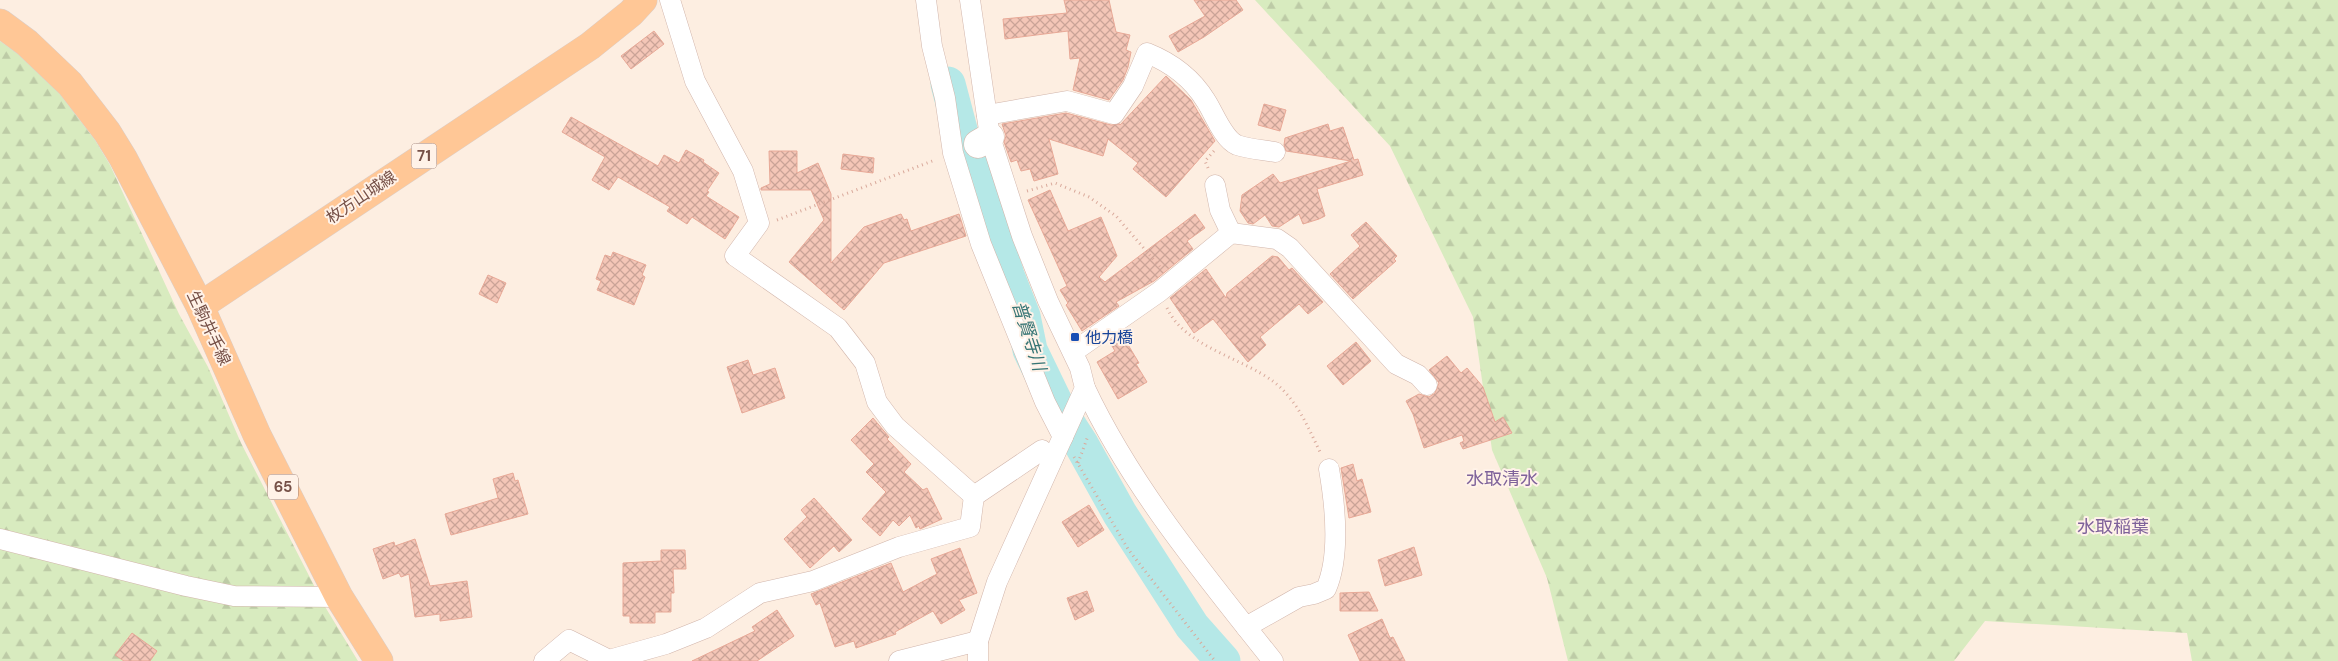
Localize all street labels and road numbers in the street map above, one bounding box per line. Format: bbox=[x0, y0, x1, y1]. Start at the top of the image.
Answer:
road number: 71 bbox=[412, 144, 436, 168]
street label: 枚方山城線 bbox=[322, 166, 400, 228]
street label: 生駒井手線 bbox=[183, 287, 235, 369]
road number: 65 bbox=[268, 474, 298, 500]

